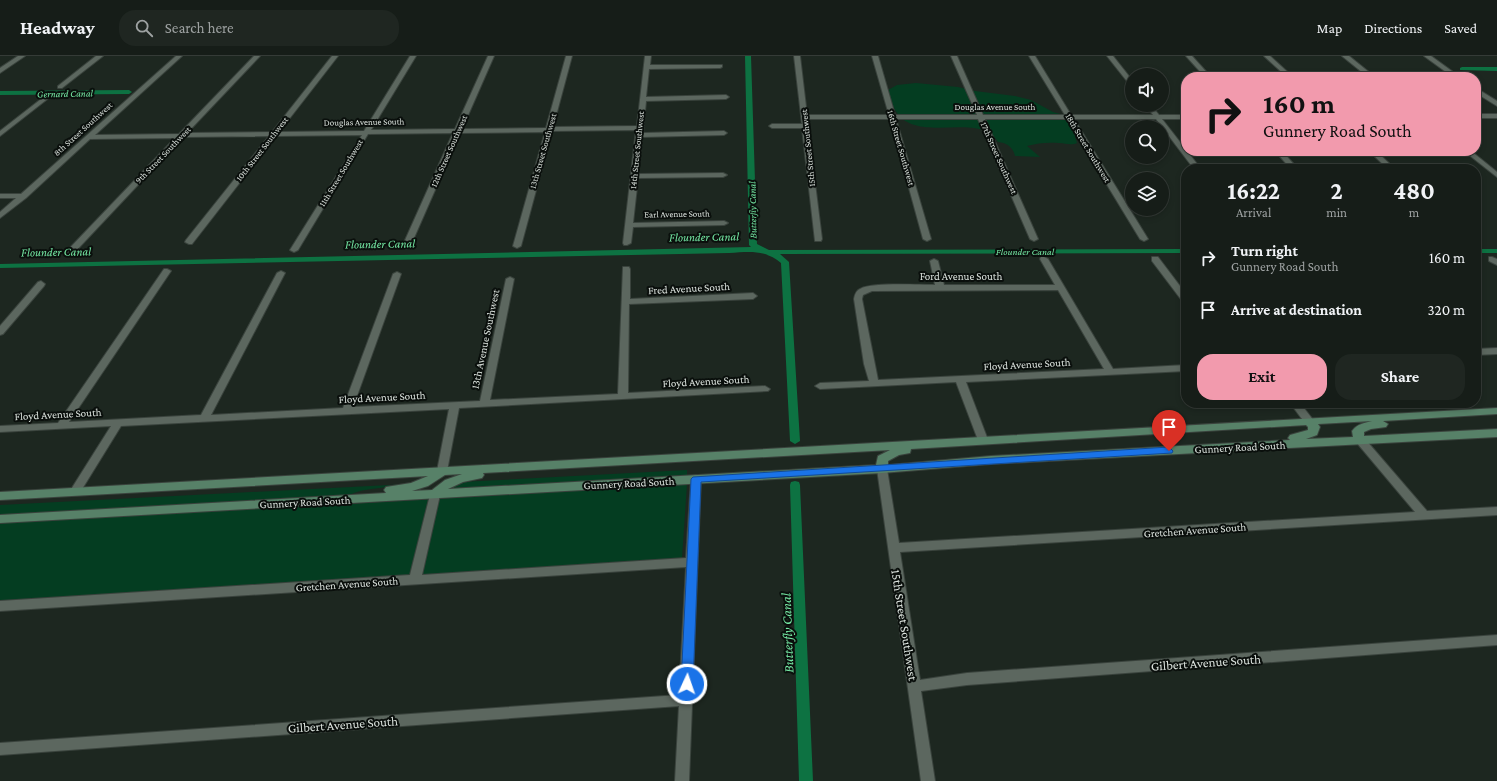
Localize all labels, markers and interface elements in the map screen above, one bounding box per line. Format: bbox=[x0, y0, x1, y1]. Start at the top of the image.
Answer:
search box bbox=[119, 10, 399, 46]
text: Headway bbox=[20, 17, 95, 38]
icon: search bbox=[133, 17, 155, 39]
text: Search here bbox=[165, 20, 234, 36]
text: Map bbox=[1317, 20, 1342, 36]
text: Directions bbox=[1364, 20, 1422, 36]
text: Saved bbox=[1444, 20, 1477, 36]
map controls bbox=[1125, 68, 1169, 216]
button: sound bbox=[1125, 68, 1169, 112]
water label: Gernard Canal bbox=[37, 88, 94, 99]
icon: right bbox=[1197, 88, 1249, 140]
text: 160 m bbox=[1263, 88, 1335, 119]
street label: 8th Street Southwest bbox=[52, 99, 115, 158]
street label: Douglas Avenue South bbox=[955, 102, 1036, 112]
street label: 15th Street Southwest bbox=[799, 108, 817, 187]
street label: 16th Street Southwest bbox=[885, 109, 917, 188]
street label: 14th Street Southwest bbox=[628, 110, 646, 189]
street label: 13th Street Southwest bbox=[527, 111, 559, 190]
street label: 18th Street Southwest bbox=[1064, 112, 1113, 185]
street label: 12th Street Southwest bbox=[429, 113, 470, 189]
street label: 10th Street Southwest bbox=[234, 114, 291, 183]
street label: Douglas Avenue South bbox=[324, 116, 405, 128]
button: search bbox=[1125, 120, 1169, 164]
street label: 17th Street Southwest bbox=[979, 121, 1020, 196]
text: Gunnery Road South bbox=[1263, 121, 1412, 141]
street label: 9th Street Southwest bbox=[133, 124, 193, 185]
street label: 11th Street Southwest bbox=[317, 137, 366, 208]
button: layers bbox=[1125, 172, 1169, 216]
text: 16:22 bbox=[1227, 177, 1280, 204]
text: 2 bbox=[1331, 177, 1343, 204]
text: 480 bbox=[1393, 177, 1435, 204]
water label: Butterfly Canal bbox=[746, 181, 758, 239]
text: Arrival bbox=[1236, 205, 1271, 220]
text: min bbox=[1326, 205, 1347, 220]
text: m bbox=[1409, 205, 1419, 220]
street label: Earl Avenue South bbox=[644, 208, 710, 220]
water label: Flounder Canal bbox=[669, 229, 740, 245]
water label: Flounder Canal bbox=[345, 236, 416, 252]
text: Turn right bbox=[1231, 243, 1298, 259]
water label: Flounder Canal bbox=[21, 244, 92, 260]
water label: Flounder Canal bbox=[996, 246, 1055, 257]
icon: right bbox=[1197, 247, 1219, 269]
text: 160 m bbox=[1429, 250, 1465, 266]
text: Gunnery Road South bbox=[1231, 259, 1338, 274]
street label: Ford Avenue South bbox=[920, 270, 1002, 282]
street label: Fred Avenue South bbox=[648, 280, 730, 296]
street label: 13th Avenue Southwest bbox=[469, 288, 502, 390]
icon: arrive bbox=[1197, 299, 1219, 321]
text: Arrive at destination bbox=[1231, 302, 1362, 318]
text: 320 m bbox=[1427, 302, 1465, 318]
button: Exit bbox=[1197, 354, 1327, 400]
button: Share bbox=[1335, 354, 1465, 400]
street label: Floyd Avenue South bbox=[983, 356, 1071, 373]
street label: Floyd Avenue South bbox=[662, 373, 750, 390]
street label: Floyd Avenue South bbox=[338, 389, 426, 406]
street label: Floyd Avenue South bbox=[14, 406, 102, 423]
pin bbox=[1152, 410, 1186, 451]
icon: arrive bbox=[1158, 416, 1180, 438]
street label: Gunnery Road South bbox=[1194, 439, 1286, 456]
street label: Gunnery Road South bbox=[583, 475, 675, 492]
street label: Gunnery Road South bbox=[259, 494, 351, 511]
street label: Gretchen Avenue South bbox=[1143, 520, 1247, 540]
street label: 15th Street Southwest bbox=[888, 568, 921, 682]
street label: Gretchen Avenue South bbox=[295, 574, 399, 594]
water label: Butterfly Canal bbox=[778, 592, 796, 673]
street label: Gilbert Avenue South bbox=[1151, 651, 1262, 674]
position arrow bbox=[666, 663, 708, 705]
street label: Gilbert Avenue South bbox=[288, 713, 399, 736]

